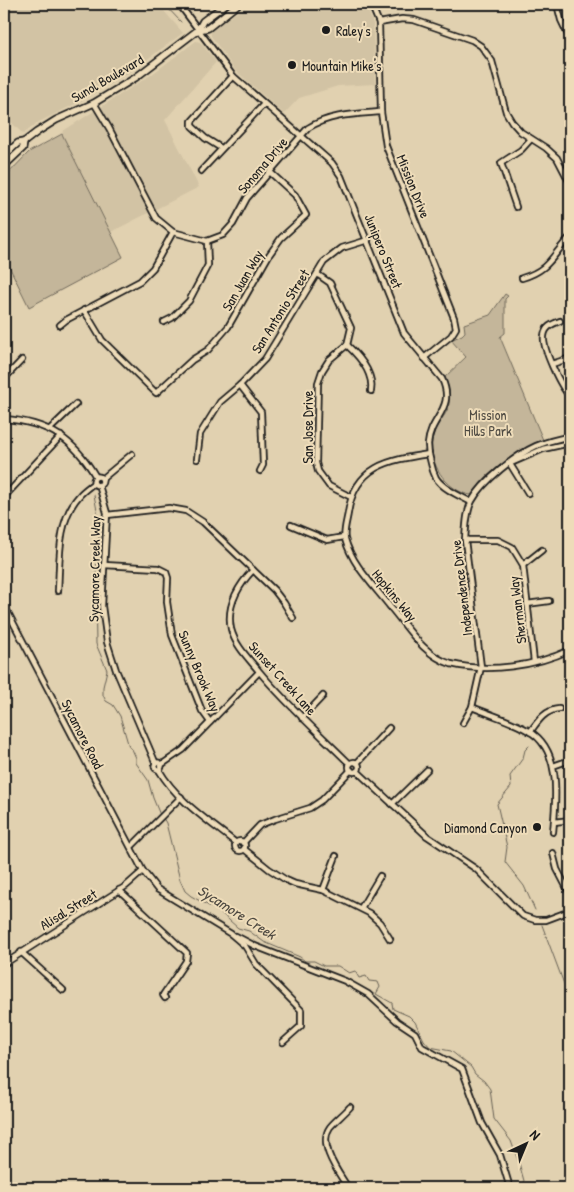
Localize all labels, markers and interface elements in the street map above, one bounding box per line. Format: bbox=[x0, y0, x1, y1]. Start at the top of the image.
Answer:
place label: Raley's bbox=[336, 21, 371, 41]
marker: Raley's bbox=[320, 24, 332, 36]
street label: Sunol Boulevard bbox=[67, 49, 147, 106]
place label: Mountain Mike's bbox=[302, 56, 381, 75]
marker: Mountain Mike's bbox=[286, 59, 298, 71]
street label: Sonoma Drive bbox=[233, 132, 292, 197]
street label: Mission Drive bbox=[393, 151, 436, 221]
street label: Junipero Street bbox=[360, 211, 408, 292]
street label: San Juan Way bbox=[217, 246, 268, 314]
street label: San Antonio Street bbox=[247, 265, 314, 357]
street label: San Jose Drive bbox=[298, 390, 317, 463]
park label: Mission Hills Park bbox=[464, 405, 512, 440]
street label: Sycamore Creek Way bbox=[84, 516, 105, 622]
street label: Independence Drive bbox=[446, 538, 477, 637]
street label: Hopkins Way bbox=[367, 565, 422, 626]
street label: Sherman Way bbox=[503, 575, 532, 645]
street label: Sunny Brook Way bbox=[173, 627, 226, 715]
street label: Sunset Creek Lane bbox=[245, 637, 322, 719]
street label: Sycamore Road bbox=[56, 696, 109, 773]
place label: Diamond Canyon bbox=[444, 818, 527, 838]
marker: Diamond Canyon bbox=[531, 821, 543, 833]
water label: Sycamore Creek bbox=[194, 880, 282, 945]
street label: Alisal Street bbox=[36, 884, 100, 934]
north arrow bbox=[502, 1120, 552, 1170]
text: N bbox=[526, 1125, 545, 1144]

